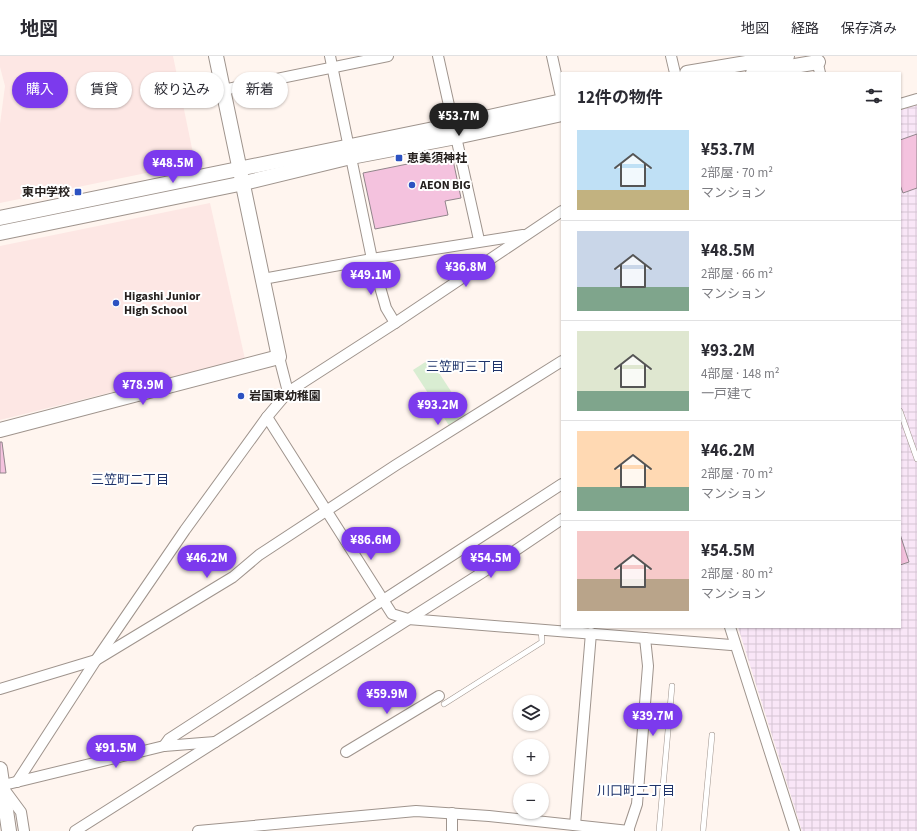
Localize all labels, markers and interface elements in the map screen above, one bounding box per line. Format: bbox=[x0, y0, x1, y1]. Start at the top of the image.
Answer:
text: 地図 bbox=[20, 16, 58, 43]
text: 地図 bbox=[741, 19, 769, 39]
text: 経路 bbox=[791, 19, 819, 39]
text: 保存済み bbox=[841, 19, 897, 39]
chip: 購入 bbox=[12, 72, 68, 108]
chip: 賃貸 bbox=[76, 72, 132, 108]
chip: 絞り込み bbox=[140, 72, 224, 108]
chip: 新着 bbox=[232, 72, 288, 108]
icon: filters bbox=[863, 85, 885, 107]
text: 12件の物件 bbox=[577, 86, 663, 110]
pin: ¥53.7M bbox=[426, 103, 492, 137]
text: ¥53.7M bbox=[438, 107, 480, 125]
text: ¥53.7M bbox=[701, 138, 755, 162]
icon: home bbox=[609, 146, 657, 194]
pin: ¥48.5M bbox=[140, 150, 206, 184]
place label: 恵美須神社 bbox=[407, 150, 467, 167]
marker: 恵美須神社 bbox=[394, 153, 404, 163]
text: ¥48.5M bbox=[152, 154, 194, 172]
text: 2部屋 · 70 m² bbox=[701, 164, 773, 182]
place label: AEON BIG bbox=[419, 177, 471, 194]
marker: AEON BIG bbox=[407, 180, 417, 190]
place label: 東中学校 bbox=[22, 184, 70, 201]
text: マンション bbox=[701, 184, 766, 202]
marker: 東中学校 bbox=[73, 187, 83, 197]
text: ¥48.5M bbox=[701, 239, 755, 263]
icon: home bbox=[609, 247, 657, 295]
pin: ¥36.8M bbox=[433, 254, 499, 288]
text: ¥36.8M bbox=[445, 258, 487, 276]
pin: ¥49.1M bbox=[338, 262, 404, 296]
text: 2部屋 · 66 m² bbox=[701, 265, 773, 283]
text: ¥49.1M bbox=[350, 266, 392, 284]
text: マンション bbox=[701, 285, 766, 303]
place label: Higashi Junior High School bbox=[124, 288, 201, 319]
marker: Higashi Junior High School bbox=[111, 298, 121, 308]
text: ¥93.2M bbox=[701, 339, 755, 363]
icon: home bbox=[609, 347, 657, 395]
district label: 三笠町三丁目 bbox=[426, 358, 504, 376]
text: 4部屋 · 148 m² bbox=[701, 365, 779, 383]
pin: ¥78.9M bbox=[110, 372, 176, 406]
text: ¥78.9M bbox=[122, 376, 164, 394]
text: 一戸建て bbox=[701, 385, 753, 403]
place label: 岩国東幼稚園 bbox=[249, 388, 321, 405]
marker: 岩国東幼稚園 bbox=[236, 391, 246, 401]
pin: ¥93.2M bbox=[405, 392, 471, 426]
text: ¥93.2M bbox=[417, 396, 459, 414]
text: ¥46.2M bbox=[701, 439, 755, 463]
icon: home bbox=[609, 447, 657, 495]
text: 2部屋 · 70 m² bbox=[701, 465, 773, 483]
district label: 三笠町二丁目 bbox=[91, 471, 169, 489]
text: マンション bbox=[701, 485, 766, 503]
pin: ¥86.6M bbox=[338, 527, 404, 561]
text: ¥86.6M bbox=[350, 531, 392, 549]
text: ¥54.5M bbox=[701, 539, 755, 563]
pin: ¥46.2M bbox=[174, 545, 240, 579]
pin: ¥54.5M bbox=[458, 545, 524, 579]
icon: home bbox=[609, 547, 657, 595]
text: ¥46.2M bbox=[186, 549, 228, 567]
text: ¥54.5M bbox=[470, 549, 512, 567]
text: 2部屋 · 80 m² bbox=[701, 565, 773, 583]
text: マンション bbox=[701, 585, 766, 603]
pin: ¥59.9M bbox=[354, 681, 420, 715]
text: ¥59.9M bbox=[366, 685, 408, 703]
map controls bbox=[513, 695, 549, 819]
button: layers bbox=[513, 695, 549, 731]
pin: ¥39.7M bbox=[620, 703, 686, 737]
text: ¥39.7M bbox=[632, 707, 674, 725]
pin: ¥91.5M bbox=[83, 735, 149, 769]
text: ¥91.5M bbox=[95, 739, 137, 757]
button: + bbox=[513, 739, 549, 775]
district label: 川口町二丁目 bbox=[597, 782, 675, 800]
button: − bbox=[513, 783, 549, 819]

